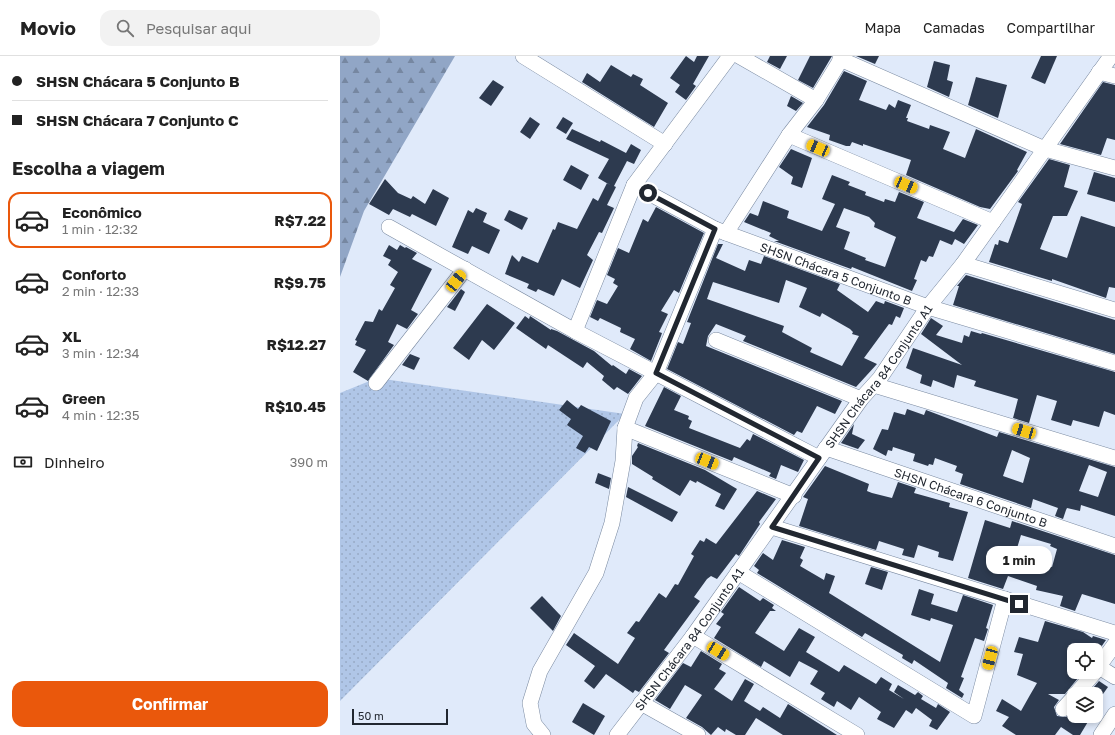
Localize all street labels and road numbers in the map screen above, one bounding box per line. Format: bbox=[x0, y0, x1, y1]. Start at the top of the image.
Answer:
street label: SHSN Chácara 5 Conjunto B bbox=[758, 239, 914, 308]
street label: SHSN Chácara 84 Conjunto A1 bbox=[821, 301, 935, 451]
street label: SHSN Chácara 6 Conjunto B bbox=[892, 464, 1049, 530]
street label: SHSN Chácara 84 Conjunto A1 bbox=[631, 565, 747, 713]

